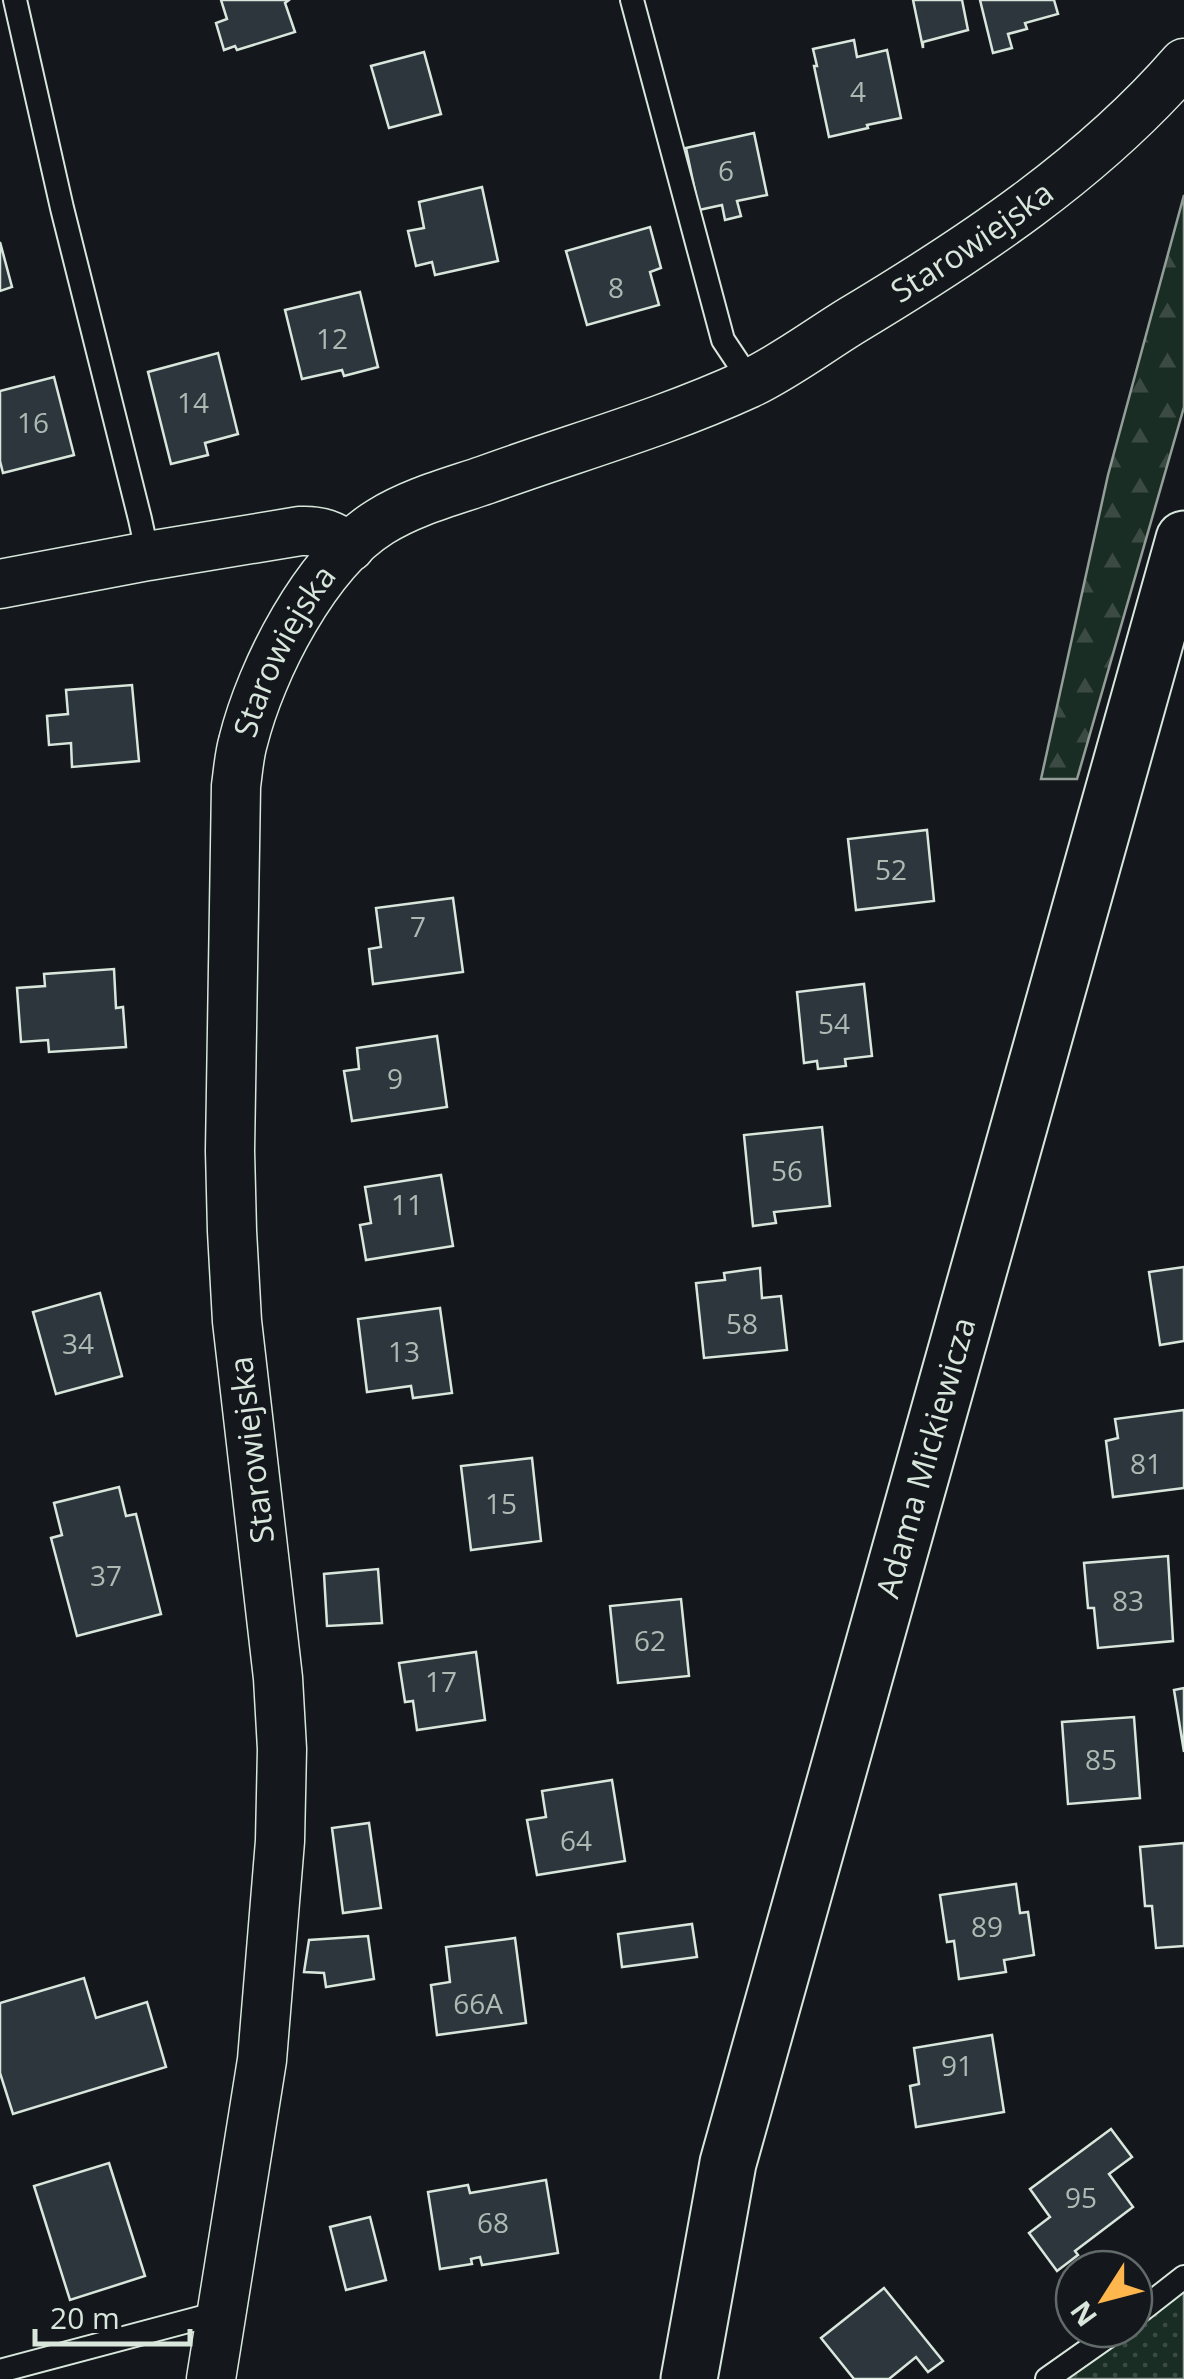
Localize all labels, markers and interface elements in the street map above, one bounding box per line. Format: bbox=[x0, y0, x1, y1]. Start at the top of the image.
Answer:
house number: 4 bbox=[850, 72, 866, 110]
house number: 6 bbox=[718, 151, 734, 189]
street label: Starowiejska bbox=[882, 170, 1061, 312]
house number: 8 bbox=[608, 268, 624, 306]
house number: 12 bbox=[316, 319, 348, 357]
house number: 14 bbox=[177, 383, 209, 421]
house number: 16 bbox=[17, 403, 49, 441]
street label: Starowiejska bbox=[222, 555, 344, 742]
house number: 52 bbox=[875, 850, 907, 888]
house number: 7 bbox=[410, 907, 426, 945]
house number: 54 bbox=[818, 1004, 850, 1042]
house number: 9 bbox=[387, 1059, 403, 1097]
house number: 56 bbox=[771, 1151, 803, 1189]
house number: 11 bbox=[391, 1185, 423, 1223]
house number: 58 bbox=[726, 1304, 758, 1342]
street label: Adama Mickiewicza bbox=[865, 1312, 984, 1602]
house number: 34 bbox=[62, 1324, 94, 1362]
house number: 13 bbox=[388, 1332, 420, 1370]
street label: Starowiejska bbox=[218, 1354, 283, 1546]
house number: 81 bbox=[1130, 1444, 1162, 1482]
house number: 15 bbox=[485, 1484, 517, 1522]
house number: 37 bbox=[90, 1556, 122, 1594]
house number: 83 bbox=[1112, 1581, 1144, 1619]
house number: 62 bbox=[634, 1621, 666, 1659]
house number: 17 bbox=[425, 1662, 457, 1700]
house number: 85 bbox=[1085, 1740, 1117, 1778]
house number: 64 bbox=[560, 1821, 592, 1859]
house number: 89 bbox=[971, 1907, 1003, 1945]
house number: 66A bbox=[453, 1984, 503, 2022]
house number: 91 bbox=[941, 2046, 973, 2084]
house number: 95 bbox=[1065, 2178, 1097, 2216]
house number: 68 bbox=[477, 2203, 509, 2241]
north arrow bbox=[1054, 2249, 1154, 2349]
scale bar bbox=[35, 2284, 190, 2346]
text: N bbox=[1061, 2294, 1105, 2335]
text: 20 m bbox=[50, 2297, 120, 2338]

